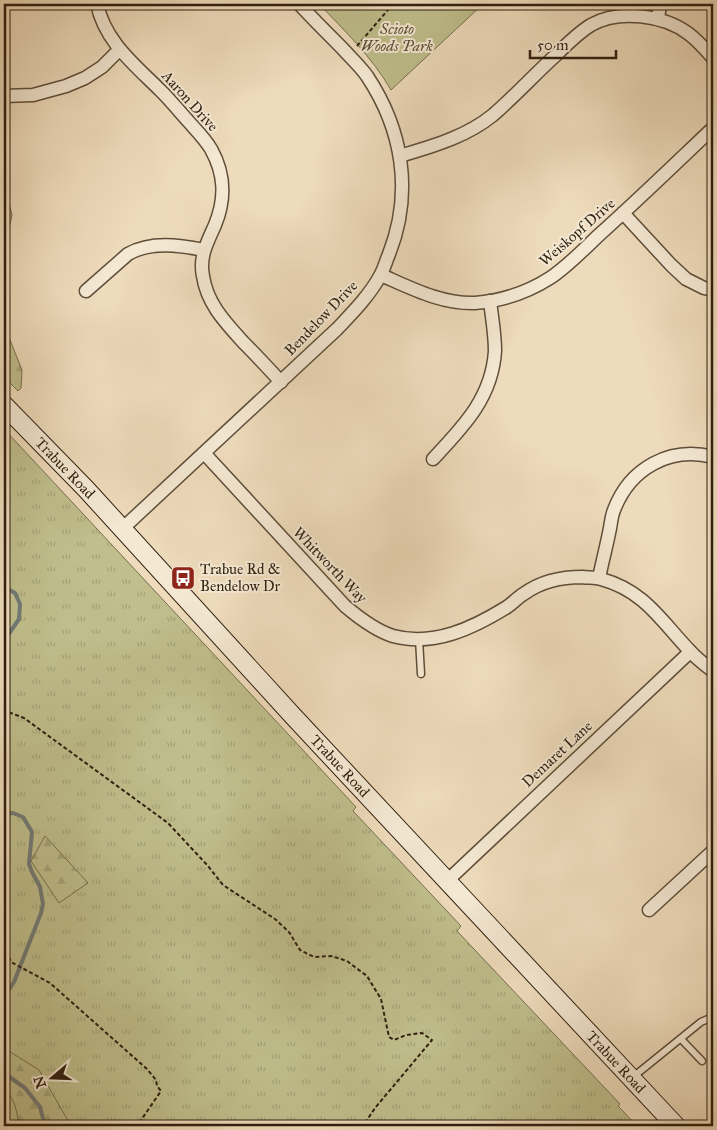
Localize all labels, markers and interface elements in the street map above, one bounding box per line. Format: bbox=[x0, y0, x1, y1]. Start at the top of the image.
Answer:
park label: Scioto Woods Park bbox=[361, 20, 433, 55]
scale bar bbox=[530, 28, 616, 60]
text: 50 m bbox=[537, 36, 569, 54]
street label: Aaron Drive bbox=[157, 66, 222, 135]
street label: Weiskopf Drive bbox=[535, 194, 619, 270]
street label: Bendelow Drive bbox=[281, 277, 361, 359]
street label: Trabue Road bbox=[31, 433, 99, 503]
street label: Whitworth Way bbox=[289, 523, 371, 607]
place label: Trabue Rd & Bendelow Dr bbox=[200, 560, 281, 595]
bus stop icon: Trabue Rd & Bendelow Dr bbox=[170, 565, 196, 591]
street label: Demaret Lane bbox=[518, 717, 596, 791]
street label: Trabue Road bbox=[307, 731, 374, 801]
street label: Trabue Road bbox=[583, 1027, 650, 1097]
north arrow bbox=[28, 1052, 78, 1102]
text: N bbox=[30, 1074, 50, 1090]

